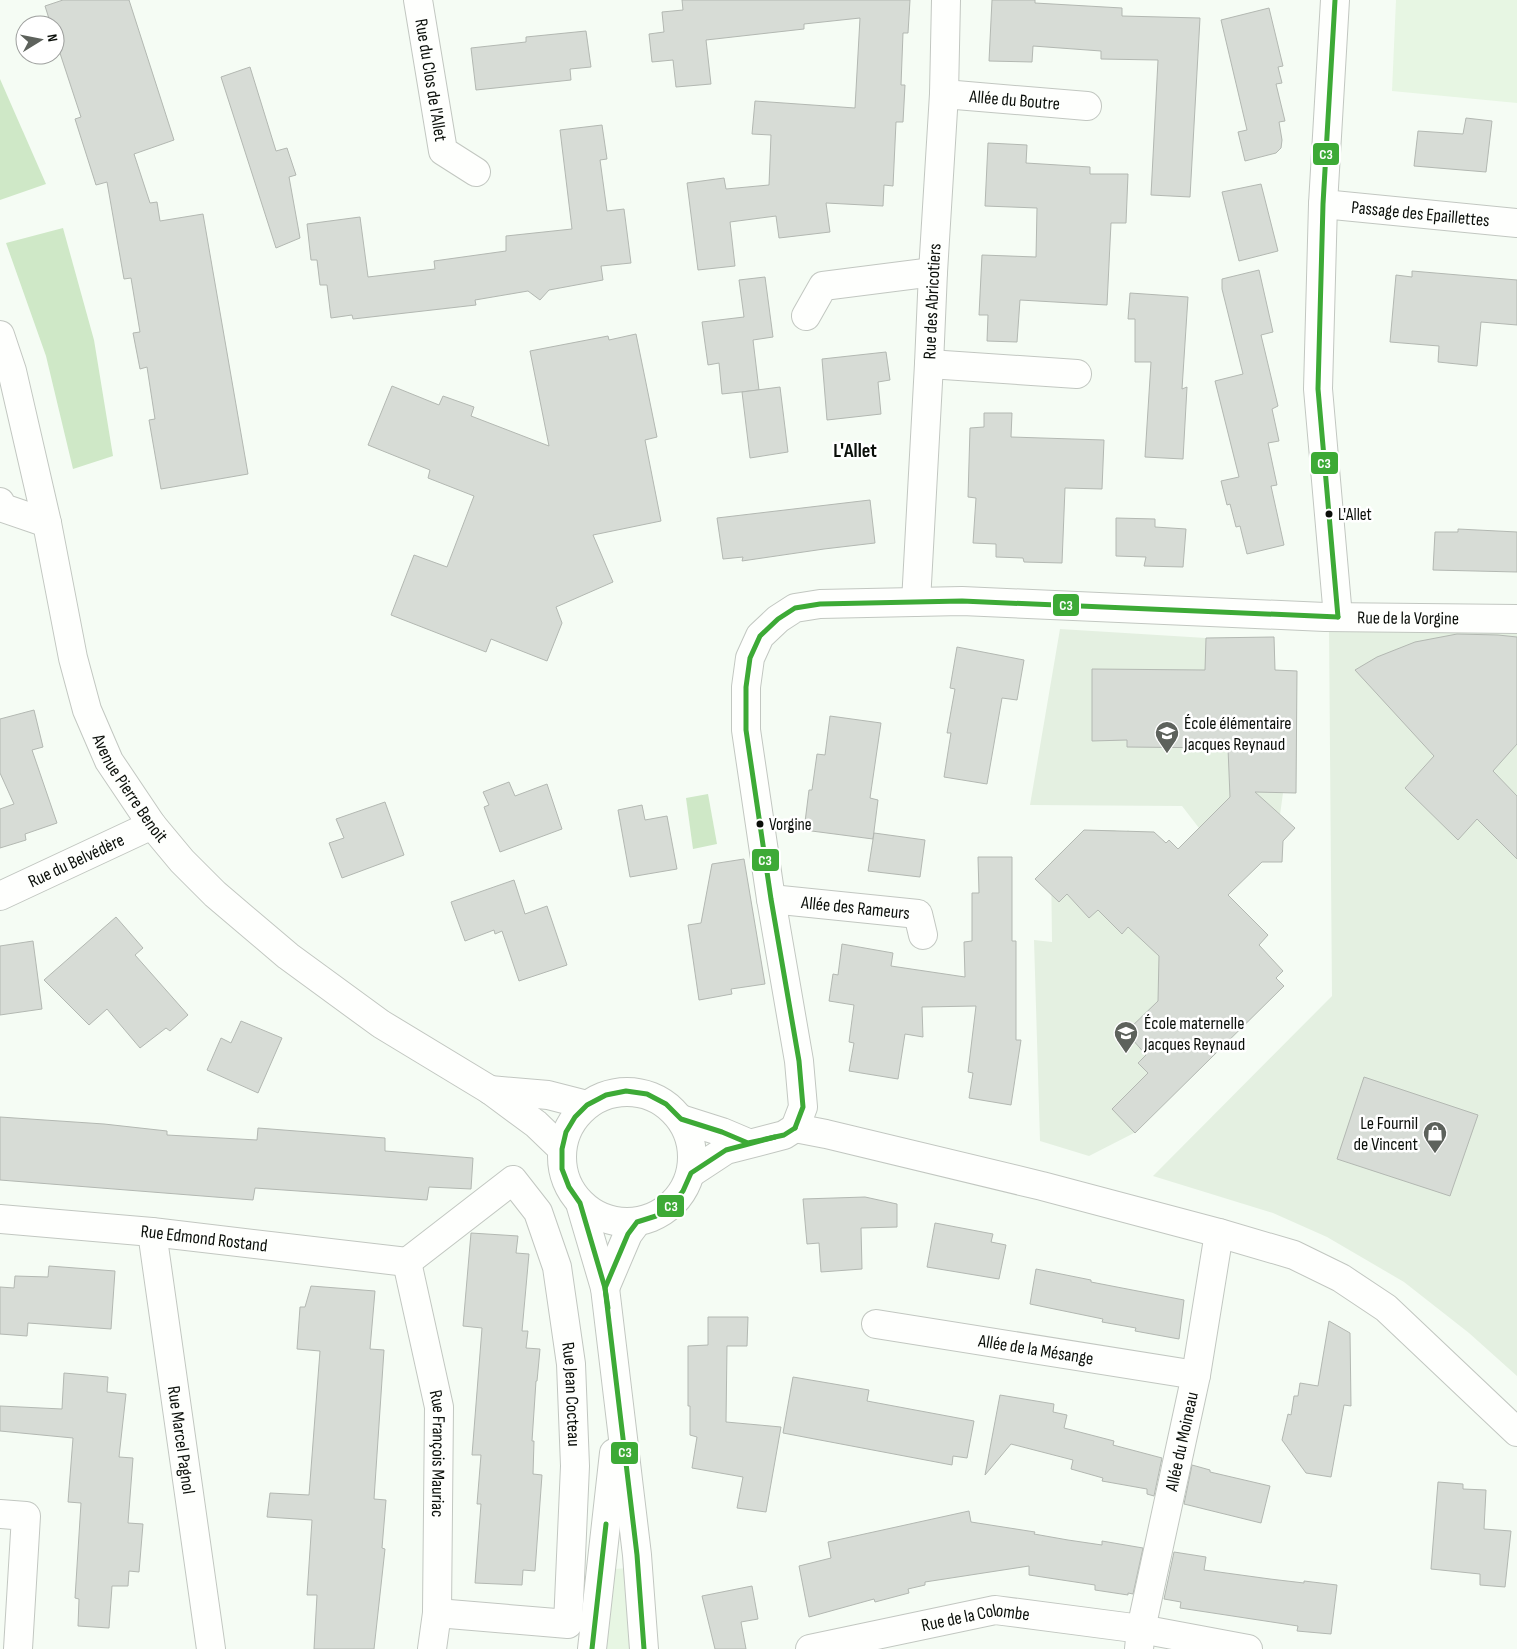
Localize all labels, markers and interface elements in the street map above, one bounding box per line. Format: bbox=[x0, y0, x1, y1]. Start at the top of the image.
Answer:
north arrow bbox=[15, 15, 65, 65]
street label: Rue du Clos de l'Allet bbox=[410, 17, 451, 143]
text: N bbox=[43, 33, 61, 43]
street label: Allée du Boutre bbox=[968, 86, 1061, 115]
line badge: C3 bbox=[1312, 142, 1340, 166]
text: C3 bbox=[1319, 146, 1333, 163]
street label: Passage des Epaillettes bbox=[1350, 197, 1491, 231]
street label: Rue des Abricotiers bbox=[919, 243, 946, 360]
district label: L'Allet bbox=[833, 439, 877, 463]
line badge: C3 bbox=[1310, 451, 1339, 475]
text: C3 bbox=[1317, 455, 1331, 472]
place label: L'Allet bbox=[1338, 505, 1372, 525]
marker: L'Allet bbox=[1324, 509, 1334, 519]
line badge: C3 bbox=[1052, 593, 1080, 617]
text: C3 bbox=[1059, 597, 1073, 614]
street label: Rue de la Vorgine bbox=[1357, 607, 1459, 629]
place label: École élémentaire Jacques Reynaud bbox=[1183, 713, 1292, 755]
school or university icon: École élémentaire Jacques Reynaud bbox=[1154, 720, 1180, 754]
street label: Avenue Pierre Benoit bbox=[87, 730, 172, 847]
place label: Vorgine bbox=[769, 815, 812, 835]
marker: Vorgine bbox=[755, 819, 765, 829]
street label: Rue du Belvédère bbox=[25, 829, 128, 892]
line badge: C3 bbox=[751, 848, 780, 872]
text: C3 bbox=[758, 852, 772, 869]
street label: Allée des Rameurs bbox=[799, 892, 911, 924]
place label: École maternelle Jacques Reynaud bbox=[1143, 1013, 1245, 1055]
school or university icon: École maternelle Jacques Reynaud bbox=[1113, 1020, 1139, 1054]
place label: Le Fournil de Vincent bbox=[1354, 1113, 1418, 1155]
shop icon: Le Fournil de Vincent bbox=[1422, 1120, 1448, 1154]
line badge: C3 bbox=[656, 1194, 685, 1218]
text: C3 bbox=[664, 1198, 678, 1215]
street label: Rue Edmond Rostand bbox=[140, 1221, 269, 1257]
street label: Allée de la Mésange bbox=[976, 1330, 1095, 1370]
street label: Rue Jean Cocteau bbox=[557, 1341, 584, 1447]
street label: Rue Marcel Pagnol bbox=[163, 1384, 199, 1496]
street label: Rue François Mauriac bbox=[425, 1388, 449, 1517]
street label: Allée du Moineau bbox=[1161, 1390, 1203, 1494]
line badge: C3 bbox=[610, 1441, 639, 1465]
text: C3 bbox=[618, 1444, 632, 1461]
street label: Rue de la Colombe bbox=[919, 1600, 1031, 1636]

